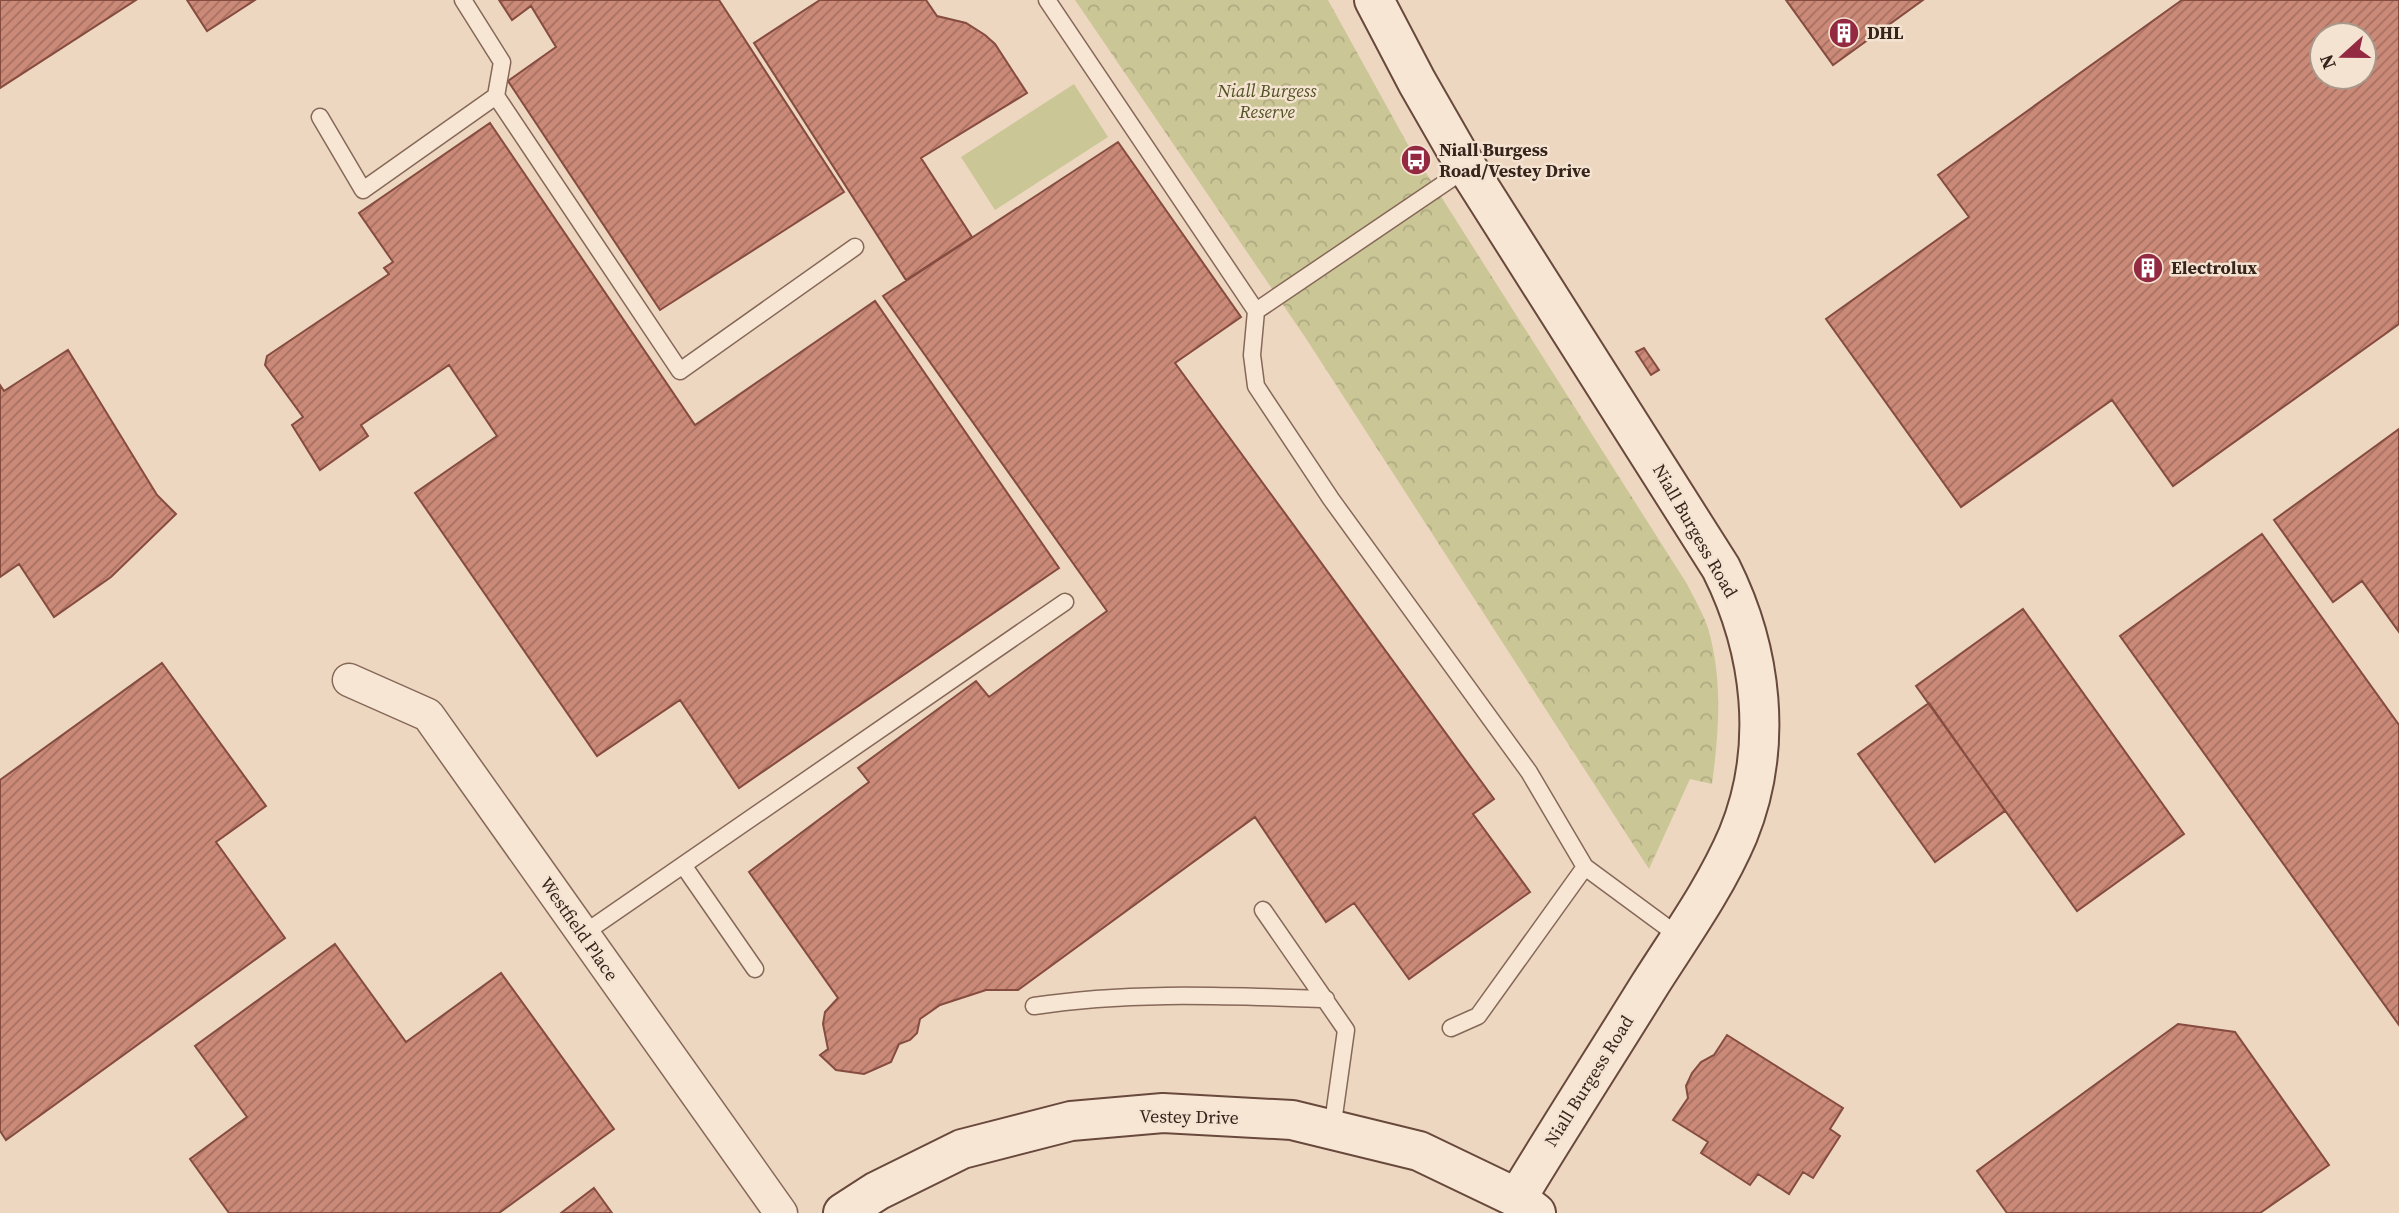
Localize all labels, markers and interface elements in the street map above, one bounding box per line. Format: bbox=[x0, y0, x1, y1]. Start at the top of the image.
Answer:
building icon: DHL bbox=[1827, 16, 1861, 50]
place label: DHL bbox=[1867, 20, 1904, 45]
north arrow bbox=[2308, 21, 2378, 91]
text: N bbox=[2312, 51, 2342, 73]
park label: Niall Burgess Reserve bbox=[1217, 78, 1317, 124]
place label: Niall Burgess Road/Vestey Drive bbox=[1439, 137, 1590, 183]
bus stop icon: Niall Burgess Road/Vestey Drive bbox=[1399, 143, 1433, 177]
building icon: Electrolux bbox=[2131, 251, 2165, 285]
place label: Electrolux bbox=[2171, 255, 2257, 280]
street label: Niall Burgess Road bbox=[1647, 459, 1744, 602]
street label: Westfield Place bbox=[534, 872, 624, 986]
street label: Niall Burgess Road bbox=[1538, 1010, 1639, 1151]
street label: Vestey Drive bbox=[1139, 1103, 1239, 1130]

